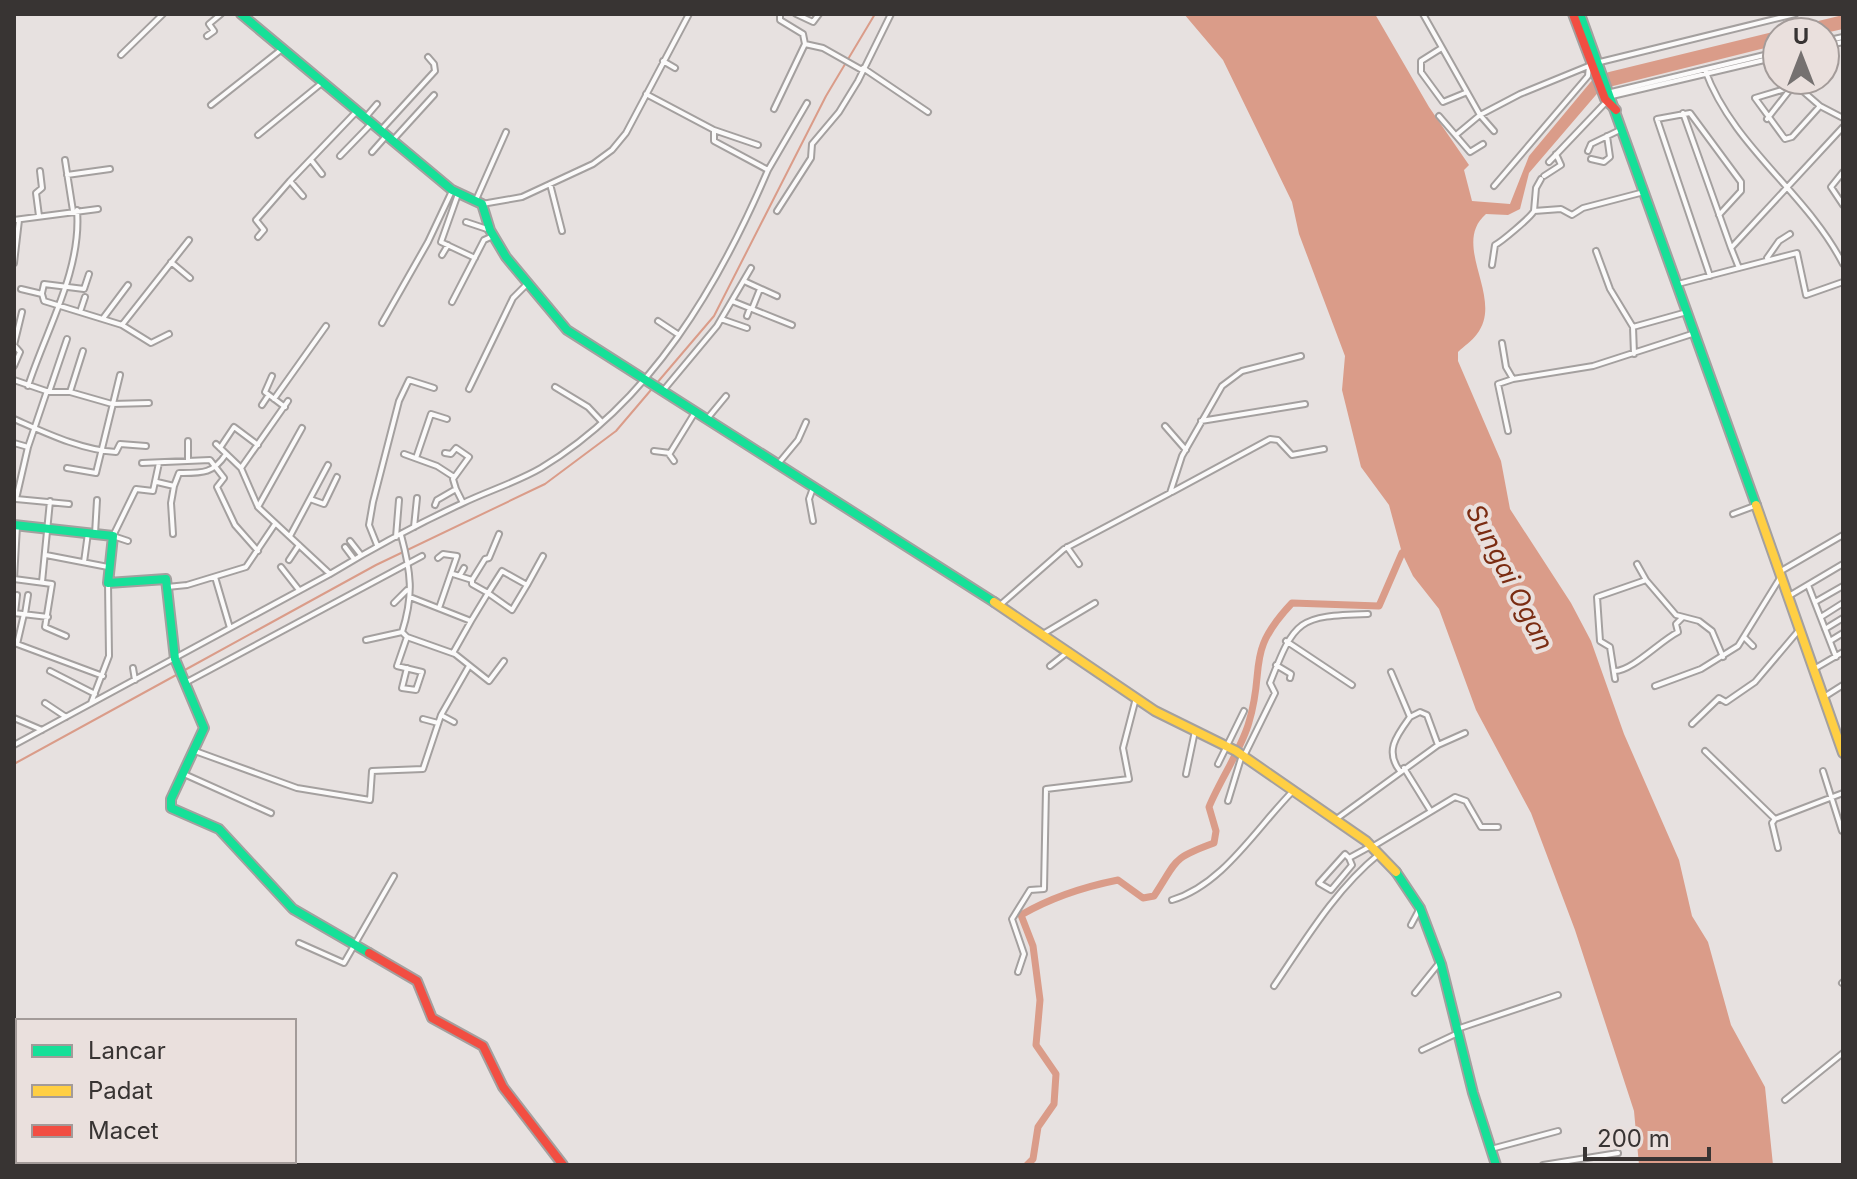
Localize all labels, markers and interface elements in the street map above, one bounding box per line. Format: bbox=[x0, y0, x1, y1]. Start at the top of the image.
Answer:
north arrow bbox=[1761, 16, 1841, 96]
text: U bbox=[1793, 23, 1809, 49]
water label: Sungai Ogan bbox=[1460, 499, 1560, 655]
legend bbox=[16, 1019, 296, 1163]
text: Lancar bbox=[88, 1036, 166, 1065]
text: Padat bbox=[88, 1076, 153, 1105]
scale bar bbox=[1585, 1111, 1709, 1161]
text: Macet bbox=[88, 1116, 159, 1145]
text: 200 m bbox=[1597, 1124, 1670, 1153]

